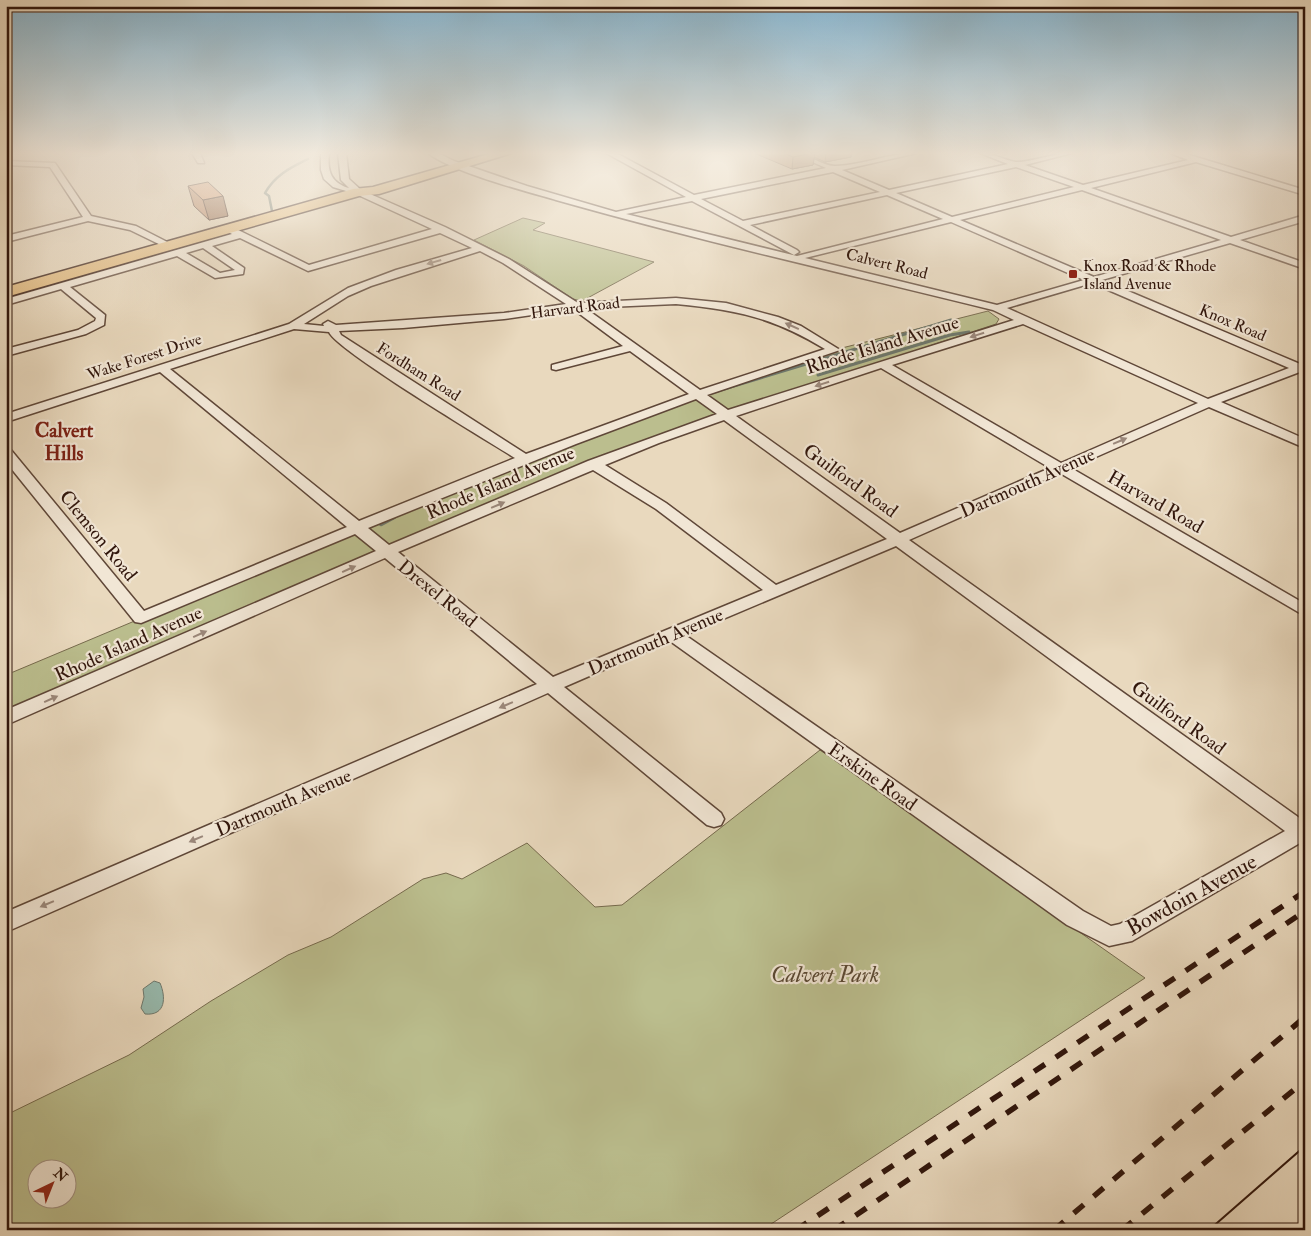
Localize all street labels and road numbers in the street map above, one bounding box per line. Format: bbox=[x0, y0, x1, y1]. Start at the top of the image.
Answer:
street label: Calvert Road bbox=[844, 244, 930, 284]
street label: Harvard Road bbox=[529, 293, 621, 323]
street label: Knox Road bbox=[1196, 300, 1269, 346]
street label: Rhode Island Avenue bbox=[803, 310, 962, 380]
street label: Wake Forest Drive bbox=[83, 329, 205, 385]
street label: Fordham Road bbox=[373, 338, 464, 406]
street label: Guilford Road bbox=[798, 438, 903, 524]
street label: Rhode Island Avenue bbox=[423, 441, 578, 525]
street label: Dartmouth Avenue bbox=[956, 442, 1099, 523]
street label: Harvard Road bbox=[1103, 465, 1208, 539]
street label: Clemson Road bbox=[54, 485, 143, 587]
street label: Drexel Road bbox=[393, 554, 482, 633]
street label: Rhode Island Avenue bbox=[51, 601, 206, 687]
street label: Dartmouth Avenue bbox=[584, 602, 727, 681]
street label: Guilford Road bbox=[1126, 675, 1231, 761]
street label: Erskine Road bbox=[823, 737, 922, 817]
street label: Dartmouth Avenue bbox=[212, 763, 355, 842]
street label: Bowdoin Avenue bbox=[1121, 847, 1262, 942]

